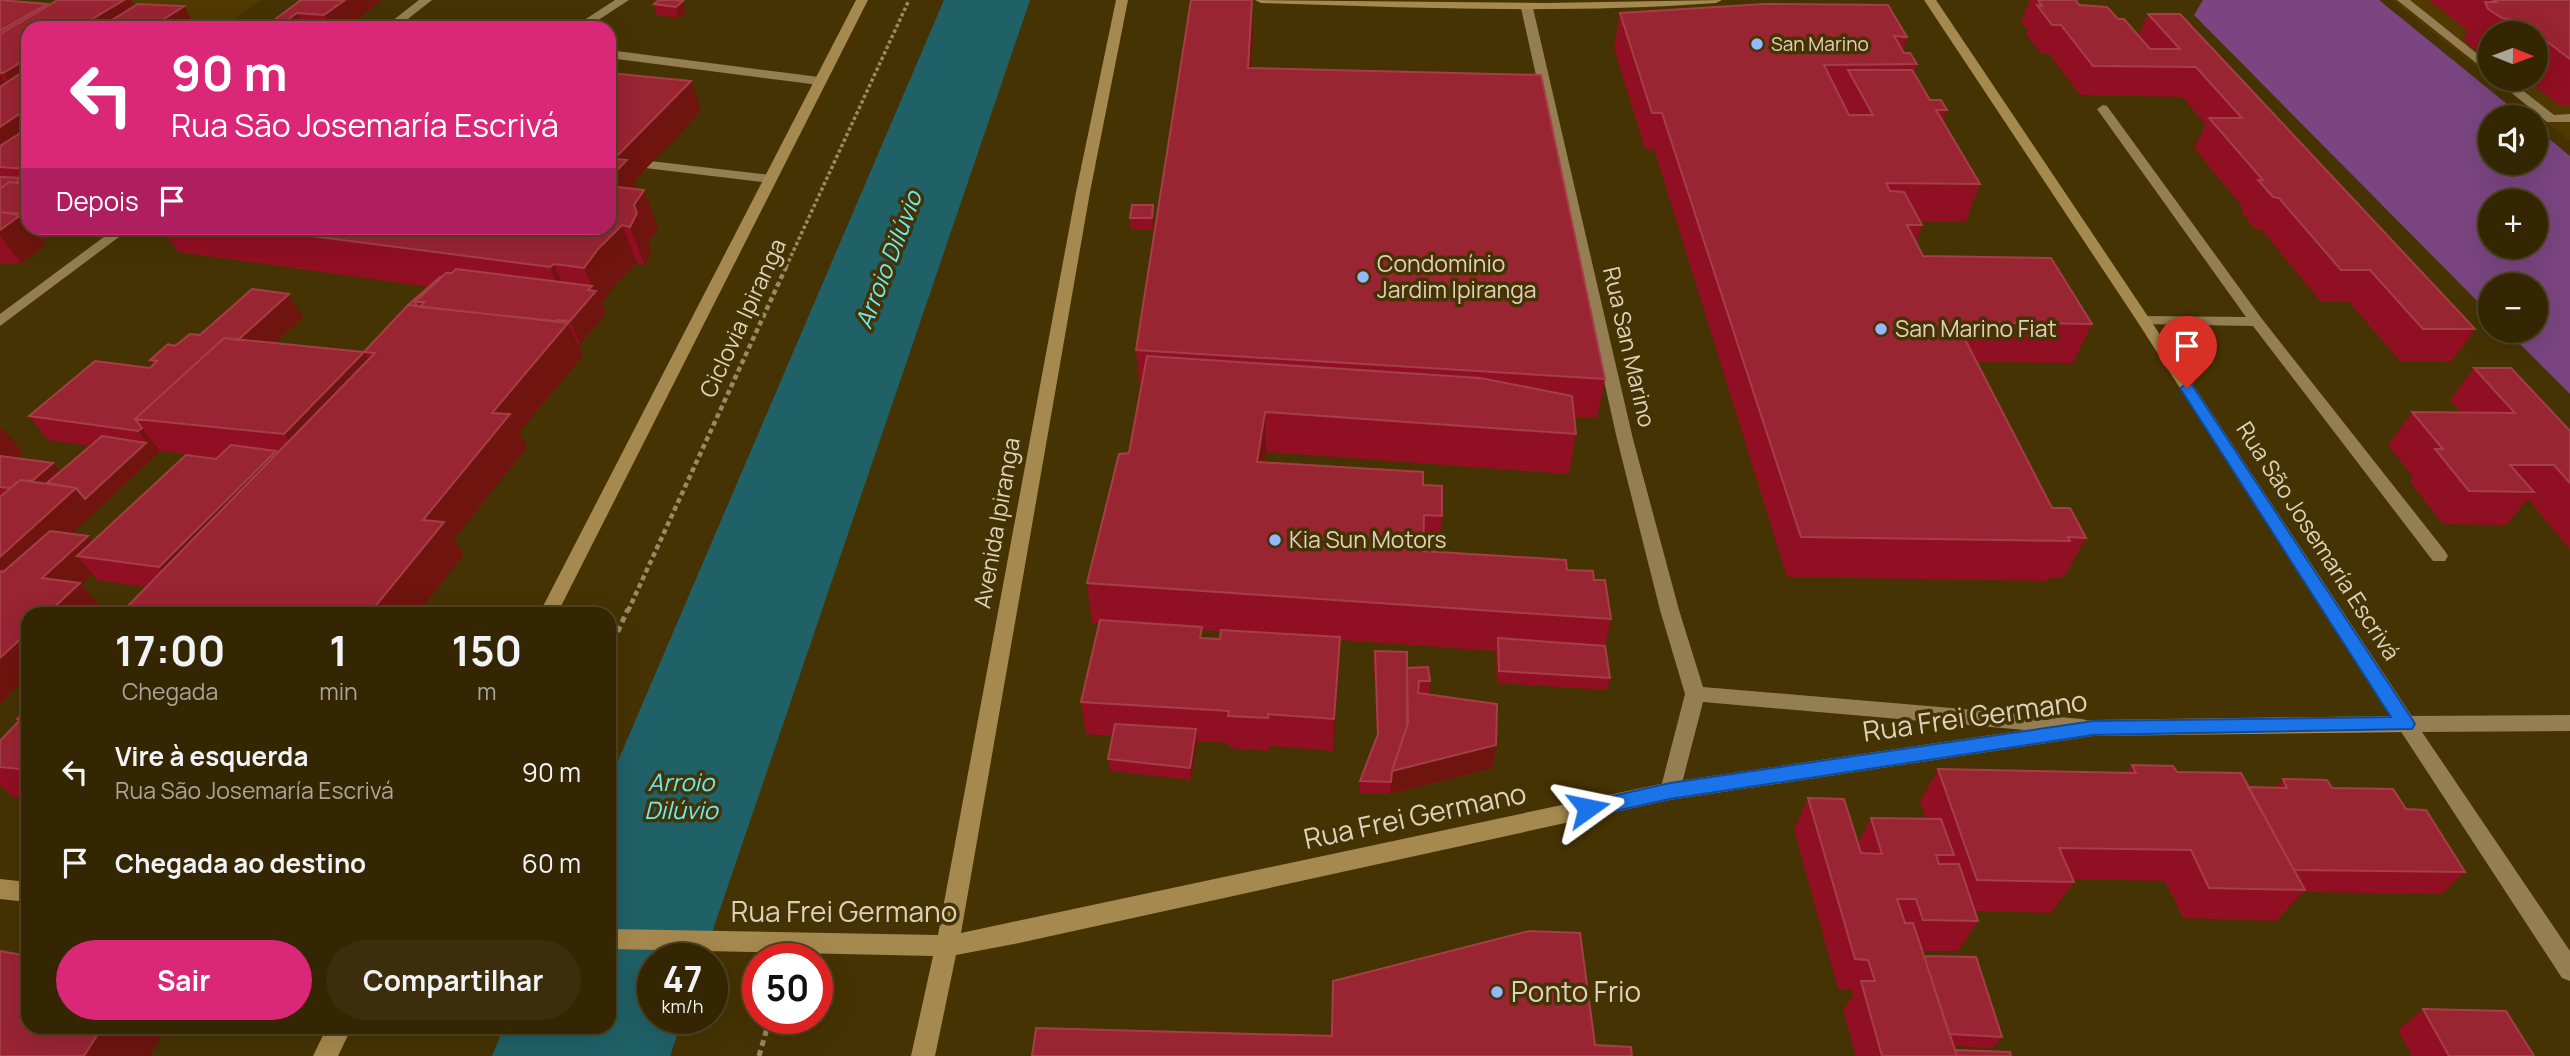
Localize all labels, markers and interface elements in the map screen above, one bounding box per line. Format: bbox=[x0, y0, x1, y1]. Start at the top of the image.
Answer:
north arrow bbox=[2478, 21, 2548, 91]
map controls bbox=[2478, 21, 2548, 343]
place label: San Marino bbox=[1771, 31, 1869, 57]
marker: San Marino bbox=[1749, 36, 1765, 52]
text: 90 m bbox=[171, 39, 288, 106]
icon: left bbox=[56, 49, 147, 140]
text: Rua São Josemaría Escrivá bbox=[171, 103, 559, 147]
button: sound bbox=[2478, 105, 2548, 175]
icon: arrive bbox=[153, 182, 191, 220]
text: Depois bbox=[56, 183, 139, 219]
water label: Arroio Dilúvio bbox=[846, 184, 930, 333]
button: + bbox=[2478, 189, 2548, 259]
street label: Ciclovia Ipiranga bbox=[691, 233, 793, 402]
place label: Condomínio Jardim Ipiranga bbox=[1377, 247, 1537, 305]
street label: Rua San Marino bbox=[1596, 263, 1664, 430]
marker: Condomínio Jardim Ipiranga bbox=[1355, 269, 1371, 285]
button: − bbox=[2478, 273, 2548, 343]
place label: San Marino Fiat bbox=[1895, 312, 2057, 344]
pin bbox=[2157, 316, 2217, 388]
marker: San Marino Fiat bbox=[1873, 321, 1889, 337]
icon: arrive bbox=[2168, 327, 2206, 365]
street label: Rua São Josemaría Escrivá bbox=[2230, 415, 2408, 666]
street label: Avenida Ipiranga bbox=[965, 435, 1027, 611]
place label: Kia Sun Motors bbox=[1289, 523, 1447, 555]
marker: Kia Sun Motors bbox=[1267, 532, 1283, 548]
text: 17:00 bbox=[115, 621, 225, 679]
text: 1 bbox=[329, 621, 348, 679]
text: 150 bbox=[452, 621, 522, 679]
text: Chegada bbox=[122, 675, 218, 707]
text: min bbox=[319, 675, 358, 707]
text: m bbox=[477, 675, 497, 707]
street label: Rua Frei Germano bbox=[1860, 680, 2090, 750]
text: Vire à esquerda bbox=[115, 738, 308, 774]
icon: left bbox=[56, 753, 94, 791]
text: 90 m bbox=[522, 754, 581, 790]
water label: Arroio Dilúvio bbox=[644, 765, 720, 826]
position arrow bbox=[1551, 771, 1625, 845]
street label: Rua Frei Germano bbox=[1300, 773, 1530, 857]
text: Rua São Josemaría Escrivá bbox=[115, 774, 394, 806]
icon: arrive bbox=[56, 844, 94, 882]
text: Chegada ao destino bbox=[115, 845, 366, 881]
text: 60 m bbox=[522, 845, 581, 881]
street label: Rua Frei Germano bbox=[731, 892, 957, 930]
button: Sair bbox=[56, 940, 312, 1020]
button: Compartilhar bbox=[326, 940, 581, 1020]
speed limit sign: 50 bbox=[742, 943, 833, 1034]
text: 47 bbox=[663, 955, 702, 1003]
place label: Ponto Frio bbox=[1511, 972, 1641, 1010]
marker: Ponto Frio bbox=[1489, 984, 1505, 1000]
text: km/h bbox=[662, 994, 703, 1018]

